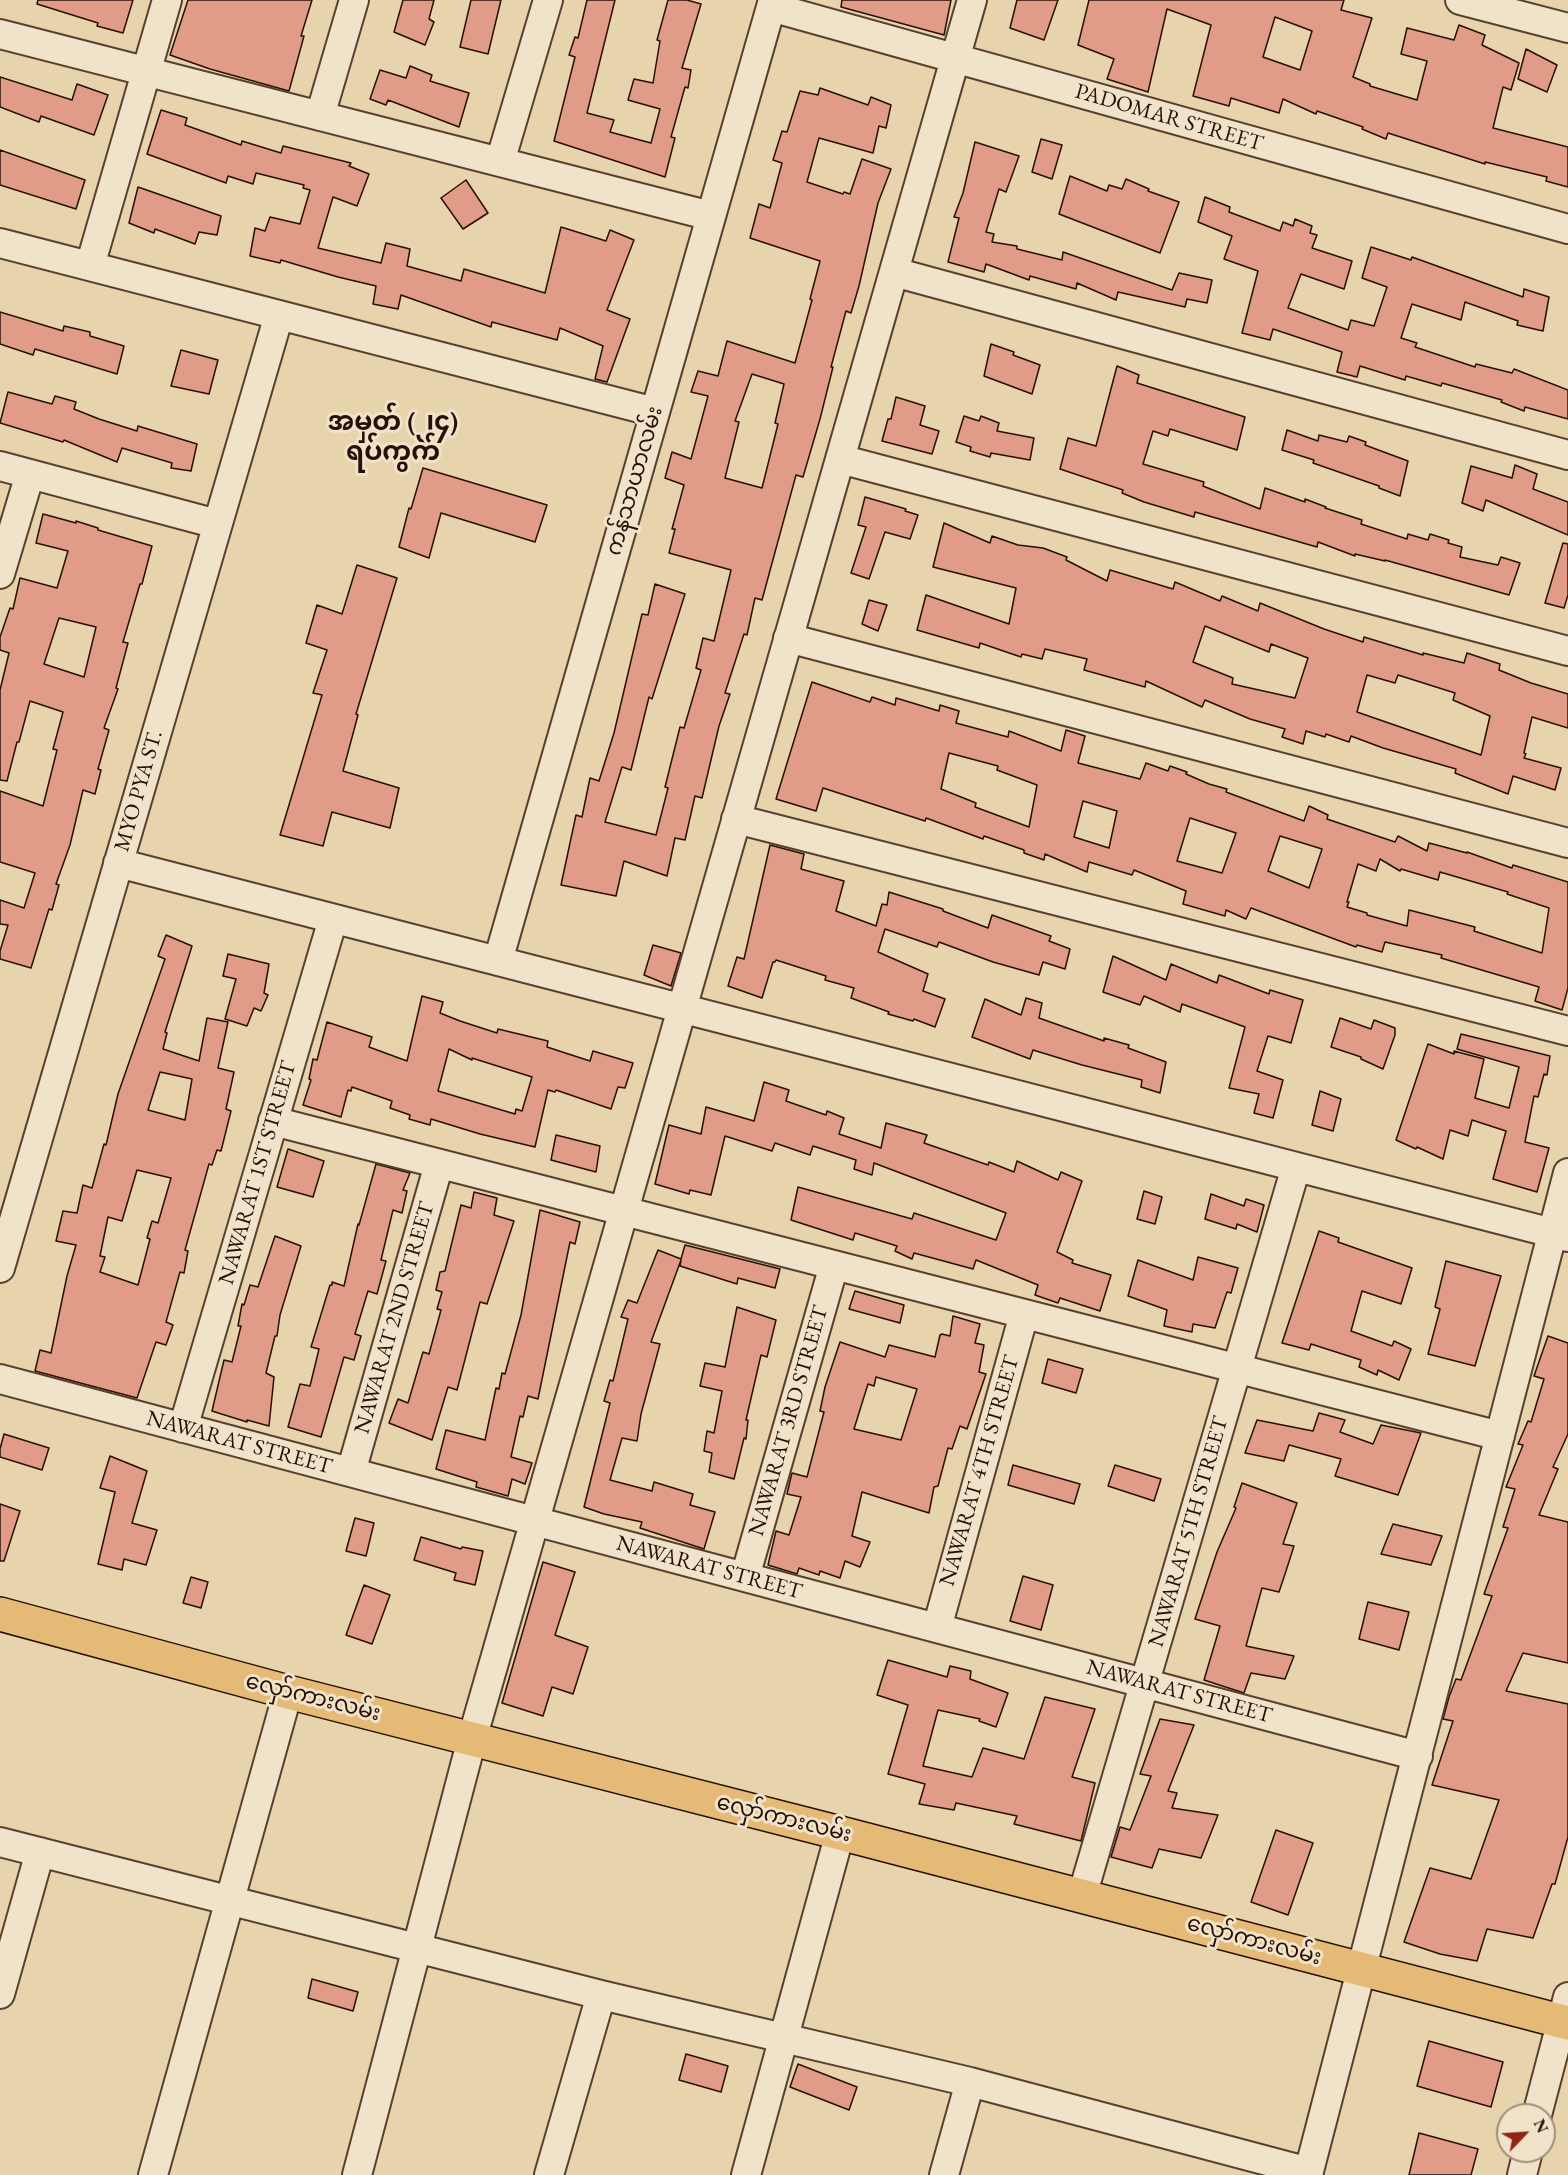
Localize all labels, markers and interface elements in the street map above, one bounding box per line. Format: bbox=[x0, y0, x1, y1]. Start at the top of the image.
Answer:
street label: PADOMAR STREET bbox=[1072, 79, 1266, 157]
street label: ကန်သာယာလမ်း bbox=[601, 403, 669, 559]
district label: အမှတ် (၂၄) ရပ်ကွက် bbox=[328, 407, 458, 468]
street label: MYO PYA ST. bbox=[109, 727, 169, 855]
street label: NAWARAT 1ST STREET bbox=[213, 1058, 303, 1288]
street label: NAWARAT 2ND STREET bbox=[349, 1199, 441, 1437]
street label: NAWARAT 3RD STREET bbox=[743, 1303, 835, 1539]
street label: NAWARAT 4TH STREET bbox=[934, 1353, 1026, 1589]
street label: NAWARAT STREET bbox=[143, 1406, 335, 1480]
street label: NAWARAT 5TH STREET bbox=[1143, 1414, 1235, 1650]
street label: NAWARAT STREET bbox=[613, 1531, 805, 1605]
street label: NAWARAT STREET bbox=[1083, 1655, 1275, 1729]
street label: လှော်ကားလမ်း bbox=[243, 1669, 383, 1727]
street label: လှော်ကားလမ်း bbox=[714, 1790, 854, 1848]
street label: လှော်ကားလမ်း bbox=[1184, 1910, 1324, 1972]
north arrow bbox=[1496, 2103, 1556, 2163]
text: N bbox=[1529, 2116, 1553, 2136]

